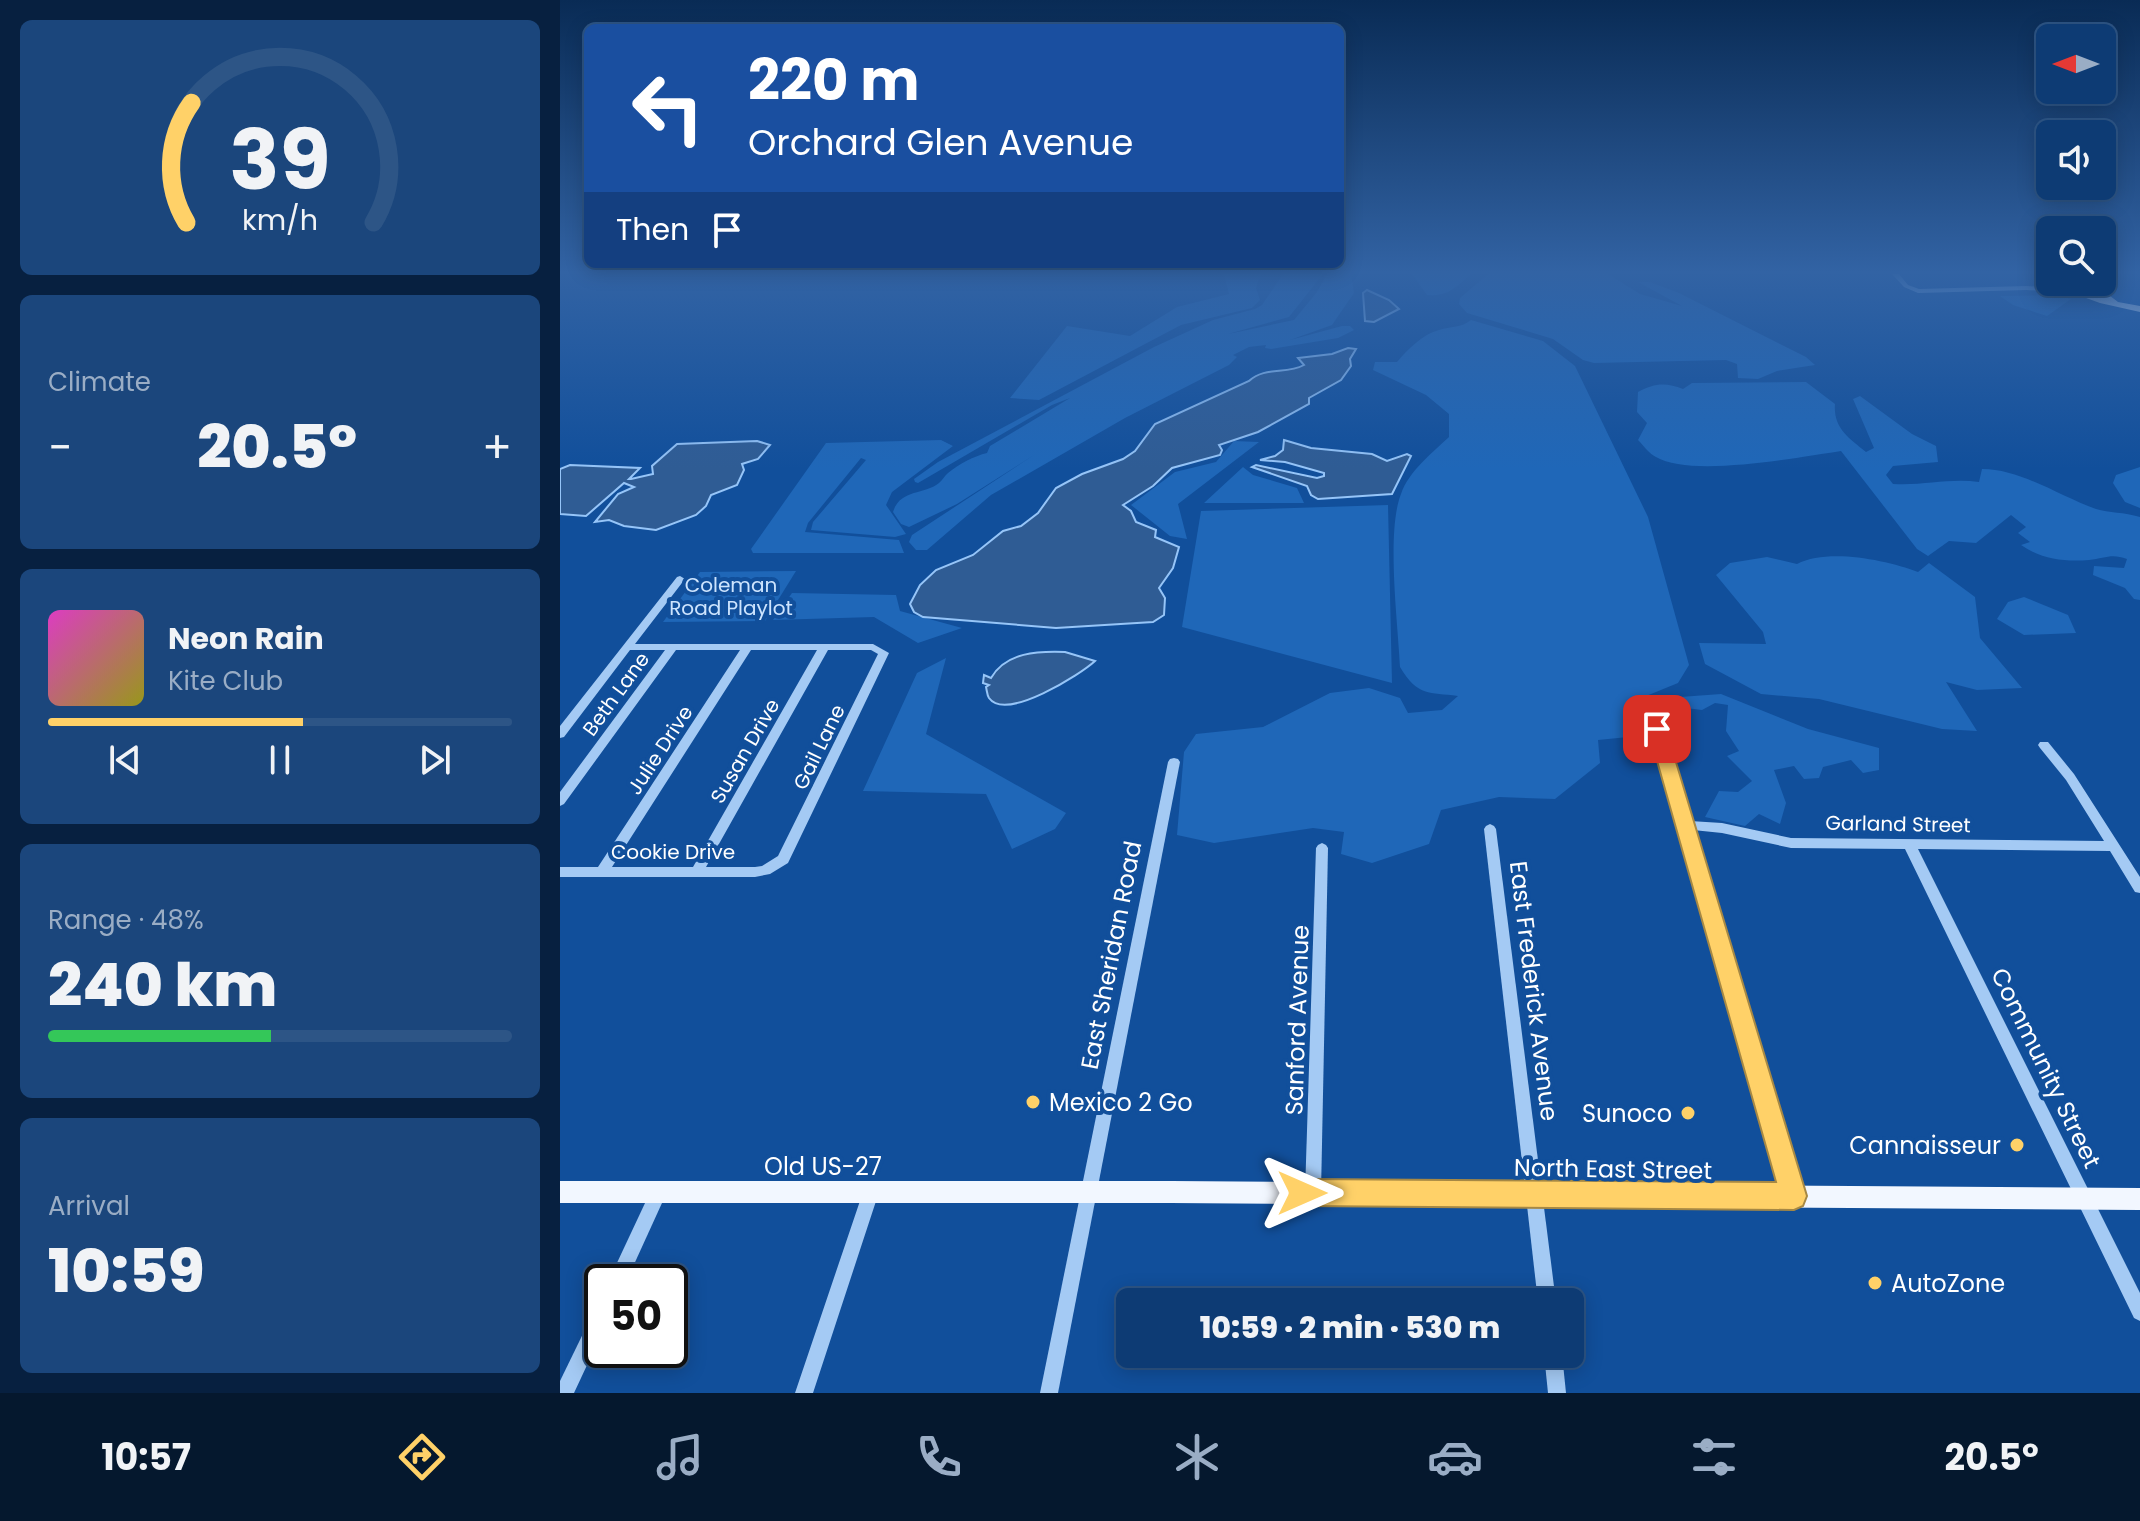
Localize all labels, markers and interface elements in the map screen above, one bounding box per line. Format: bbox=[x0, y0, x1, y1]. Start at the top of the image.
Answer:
north arrow bbox=[2036, 24, 2116, 104]
map controls bbox=[2036, 24, 2116, 296]
text: 220 m bbox=[748, 41, 920, 120]
icon: left bbox=[616, 56, 720, 160]
text: 39 bbox=[229, 102, 331, 218]
text: Orchard Glen Avenue bbox=[748, 117, 1133, 168]
button: sound bbox=[2036, 120, 2116, 200]
text: km/h bbox=[242, 200, 318, 240]
text: Then bbox=[616, 208, 689, 251]
icon: arrive bbox=[705, 208, 749, 252]
button: search bbox=[2036, 216, 2116, 296]
text: Climate bbox=[48, 364, 151, 400]
text: 20.5° bbox=[197, 405, 357, 489]
text: − bbox=[48, 417, 72, 478]
text: + bbox=[482, 417, 512, 478]
park label: Coleman Road Playlot bbox=[669, 571, 793, 622]
text: Neon Rain bbox=[168, 617, 324, 660]
street label: Beth Lane bbox=[576, 646, 656, 742]
text: Kite Club bbox=[168, 663, 283, 699]
street label: Susan Drive bbox=[704, 693, 786, 809]
pin bbox=[1623, 695, 1691, 763]
street label: Julie Drive bbox=[621, 700, 699, 800]
street label: Gail Lane bbox=[786, 700, 852, 794]
icon: arrive bbox=[1635, 707, 1679, 751]
icon: previous bbox=[103, 738, 147, 782]
icon: pause bbox=[258, 738, 302, 782]
icon: next bbox=[413, 738, 457, 782]
street label: Garland Street bbox=[1825, 809, 1971, 839]
street label: Cookie Drive bbox=[611, 838, 735, 866]
street label: East Sheridan Road bbox=[1073, 838, 1149, 1072]
street label: East Frederick Avenue bbox=[1502, 859, 1566, 1123]
text: Range · 48% bbox=[48, 902, 204, 938]
street label: Sanford Avenue bbox=[1277, 924, 1317, 1116]
text: 240 km bbox=[48, 943, 277, 1027]
street label: Community Street bbox=[1983, 962, 2109, 1174]
place label: Mexico 2 Go bbox=[1049, 1086, 1193, 1119]
marker: Mexico 2 Go bbox=[1024, 1093, 1042, 1111]
place label: Sunoco bbox=[1582, 1097, 1672, 1130]
marker: Sunoco bbox=[1679, 1104, 1697, 1122]
place label: Cannaisseur bbox=[1849, 1129, 2001, 1162]
marker: Cannaisseur bbox=[2008, 1136, 2026, 1154]
street label: Old US-27 bbox=[764, 1150, 882, 1183]
position arrow bbox=[1260, 1151, 1344, 1235]
street label: North East Street bbox=[1514, 1151, 1712, 1187]
text: Arrival bbox=[48, 1188, 130, 1224]
text: 10:59 bbox=[48, 1229, 204, 1313]
speed limit sign: 50 bbox=[584, 1264, 688, 1368]
place label: AutoZone bbox=[1891, 1267, 2005, 1300]
marker: AutoZone bbox=[1866, 1274, 1884, 1292]
text: 10:59 · 2 min · 530 m bbox=[1200, 1306, 1500, 1349]
icon: directions bbox=[394, 1429, 450, 1485]
icon: music bbox=[652, 1429, 708, 1485]
icon: phone bbox=[911, 1429, 967, 1485]
icon: climate bbox=[1169, 1429, 1225, 1485]
icon: car bbox=[1427, 1429, 1483, 1485]
icon: filters bbox=[1686, 1429, 1742, 1485]
text: 10:57 bbox=[101, 1432, 191, 1483]
text: 20.5° bbox=[1944, 1432, 2039, 1483]

